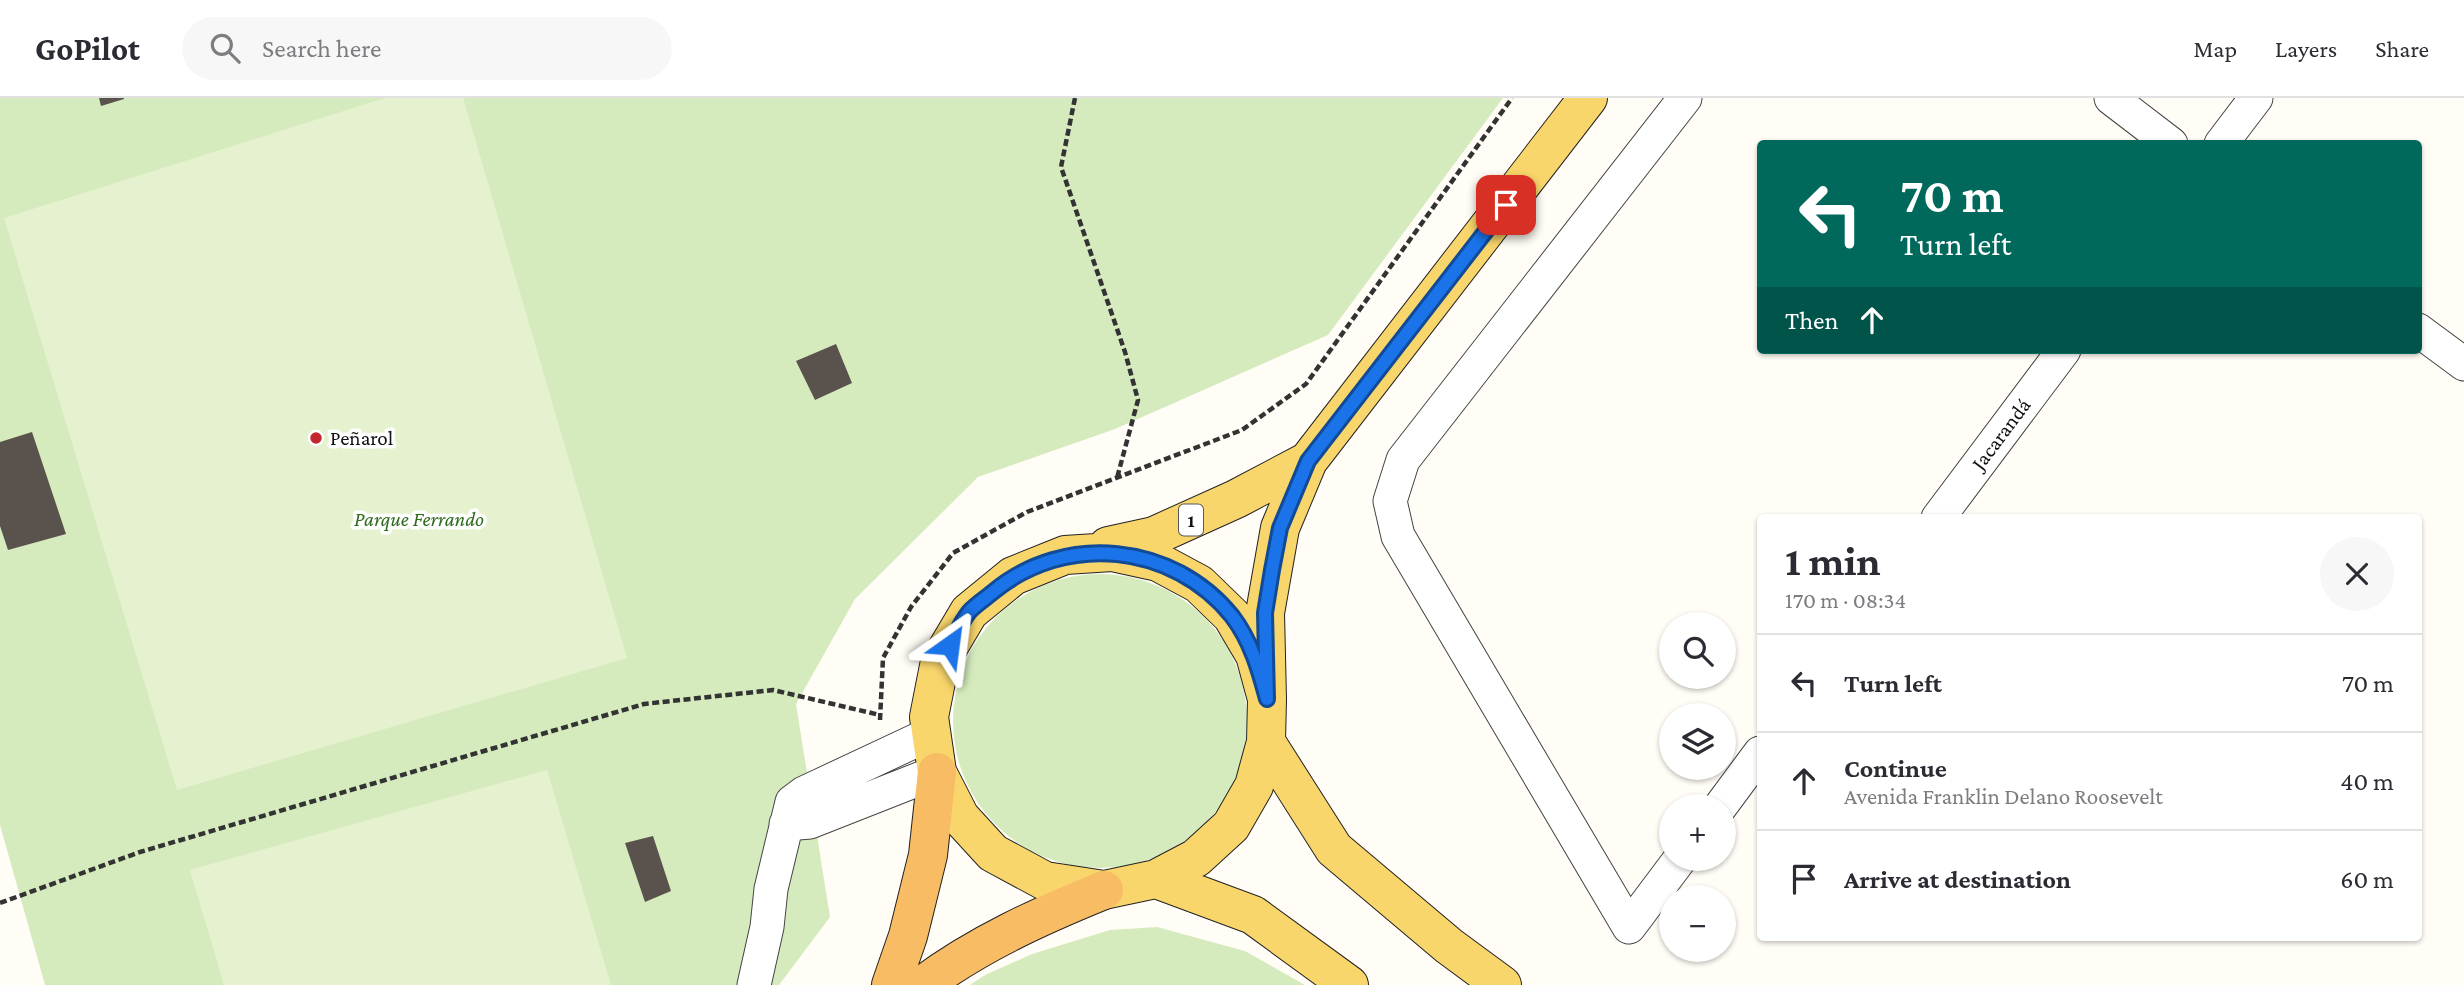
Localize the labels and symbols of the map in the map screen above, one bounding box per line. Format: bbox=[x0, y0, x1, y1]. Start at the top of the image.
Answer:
pin bbox=[1476, 175, 1536, 235]
street label: Jacarandá bbox=[1965, 393, 2036, 476]
place label: Peñarol bbox=[330, 426, 393, 450]
marker: Peñarol bbox=[308, 430, 324, 446]
road number: 1 bbox=[1179, 504, 1203, 536]
park label: Parque Ferrando bbox=[354, 507, 484, 531]
position arrow bbox=[913, 608, 987, 682]

